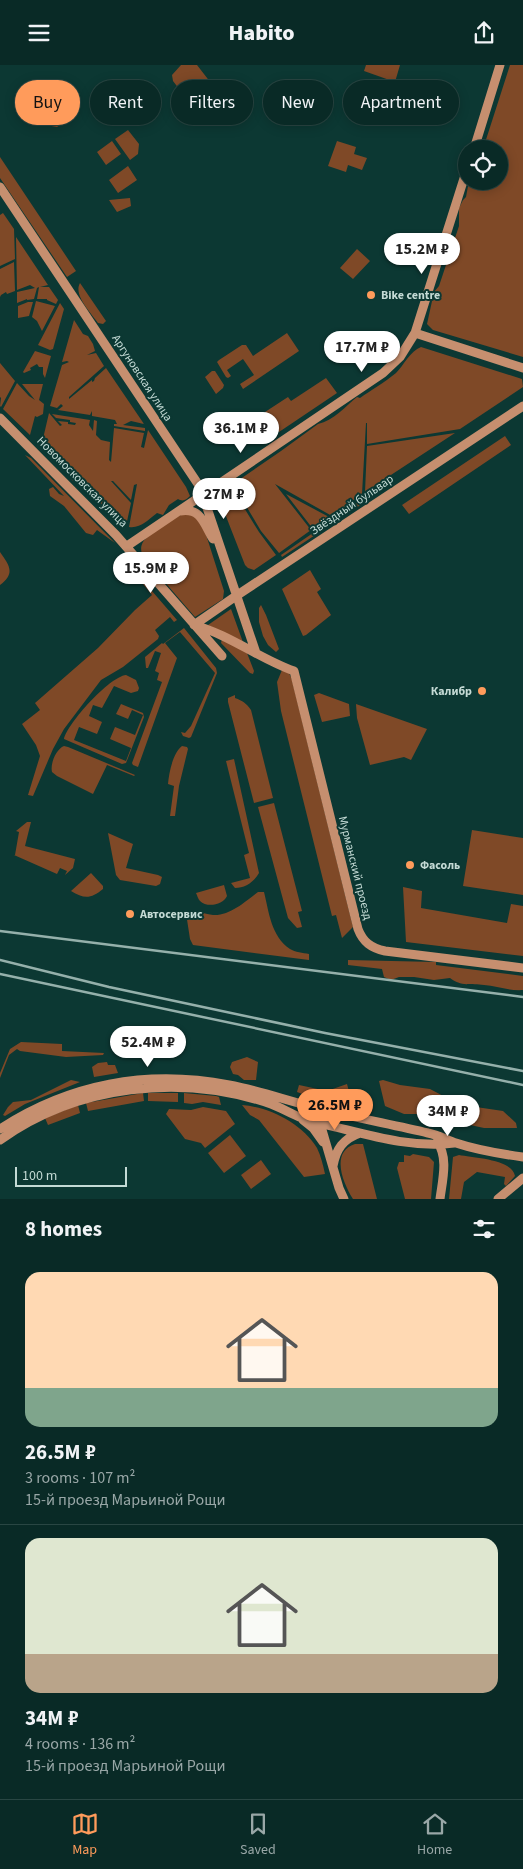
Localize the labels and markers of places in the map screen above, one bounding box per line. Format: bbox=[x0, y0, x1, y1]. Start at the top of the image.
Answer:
pin: 15.2M ₽ bbox=[376, 233, 468, 275]
place label: Bike centre bbox=[381, 287, 440, 304]
marker: Bike centre bbox=[365, 289, 377, 301]
pin: 17.7M ₽ bbox=[316, 331, 408, 373]
pin: 36.1M ₽ bbox=[195, 411, 287, 454]
pin: 27M ₽ bbox=[189, 477, 259, 520]
pin: 15.9M ₽ bbox=[105, 551, 197, 594]
place label: Калибр bbox=[431, 683, 472, 700]
marker: Калибр bbox=[476, 685, 488, 697]
place label: Фасоль bbox=[420, 857, 460, 874]
marker: Фасоль bbox=[404, 859, 416, 871]
place label: Автосервис bbox=[139, 906, 203, 923]
marker: Автосервис bbox=[124, 908, 136, 920]
pin: 52.4M ₽ bbox=[102, 1025, 194, 1068]
pin: 26.5M ₽ bbox=[289, 1089, 381, 1131]
pin: 34M ₽ bbox=[413, 1095, 483, 1137]

